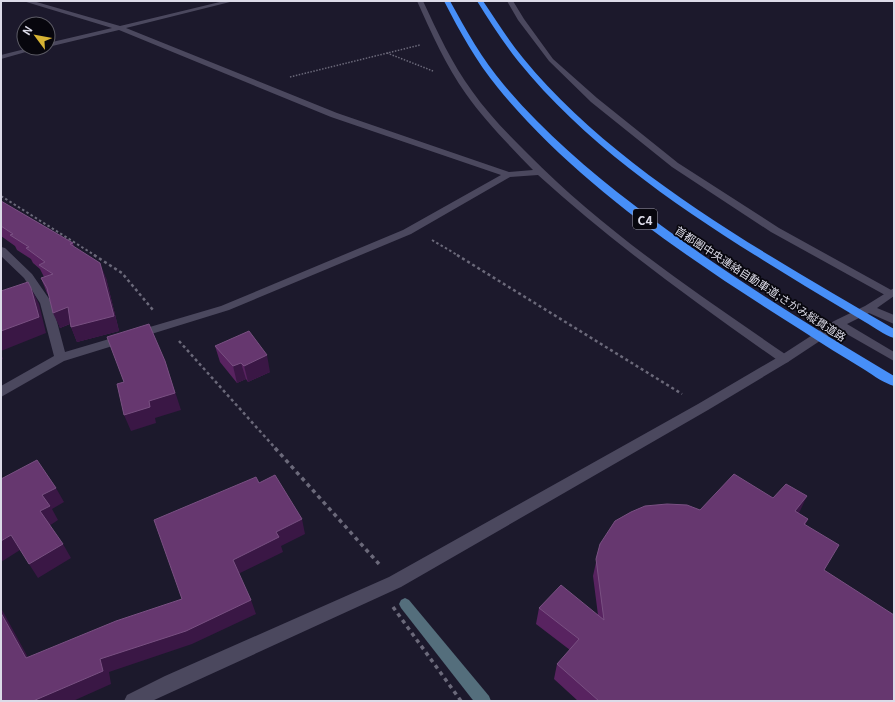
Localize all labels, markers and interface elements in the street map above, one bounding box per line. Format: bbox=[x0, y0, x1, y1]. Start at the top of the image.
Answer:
north arrow bbox=[16, 16, 56, 56]
text: N bbox=[18, 22, 36, 38]
road number: C4 bbox=[633, 209, 657, 229]
street label: 首都圏中央連絡自動車道;さがみ縦貫道路 bbox=[672, 222, 850, 344]

